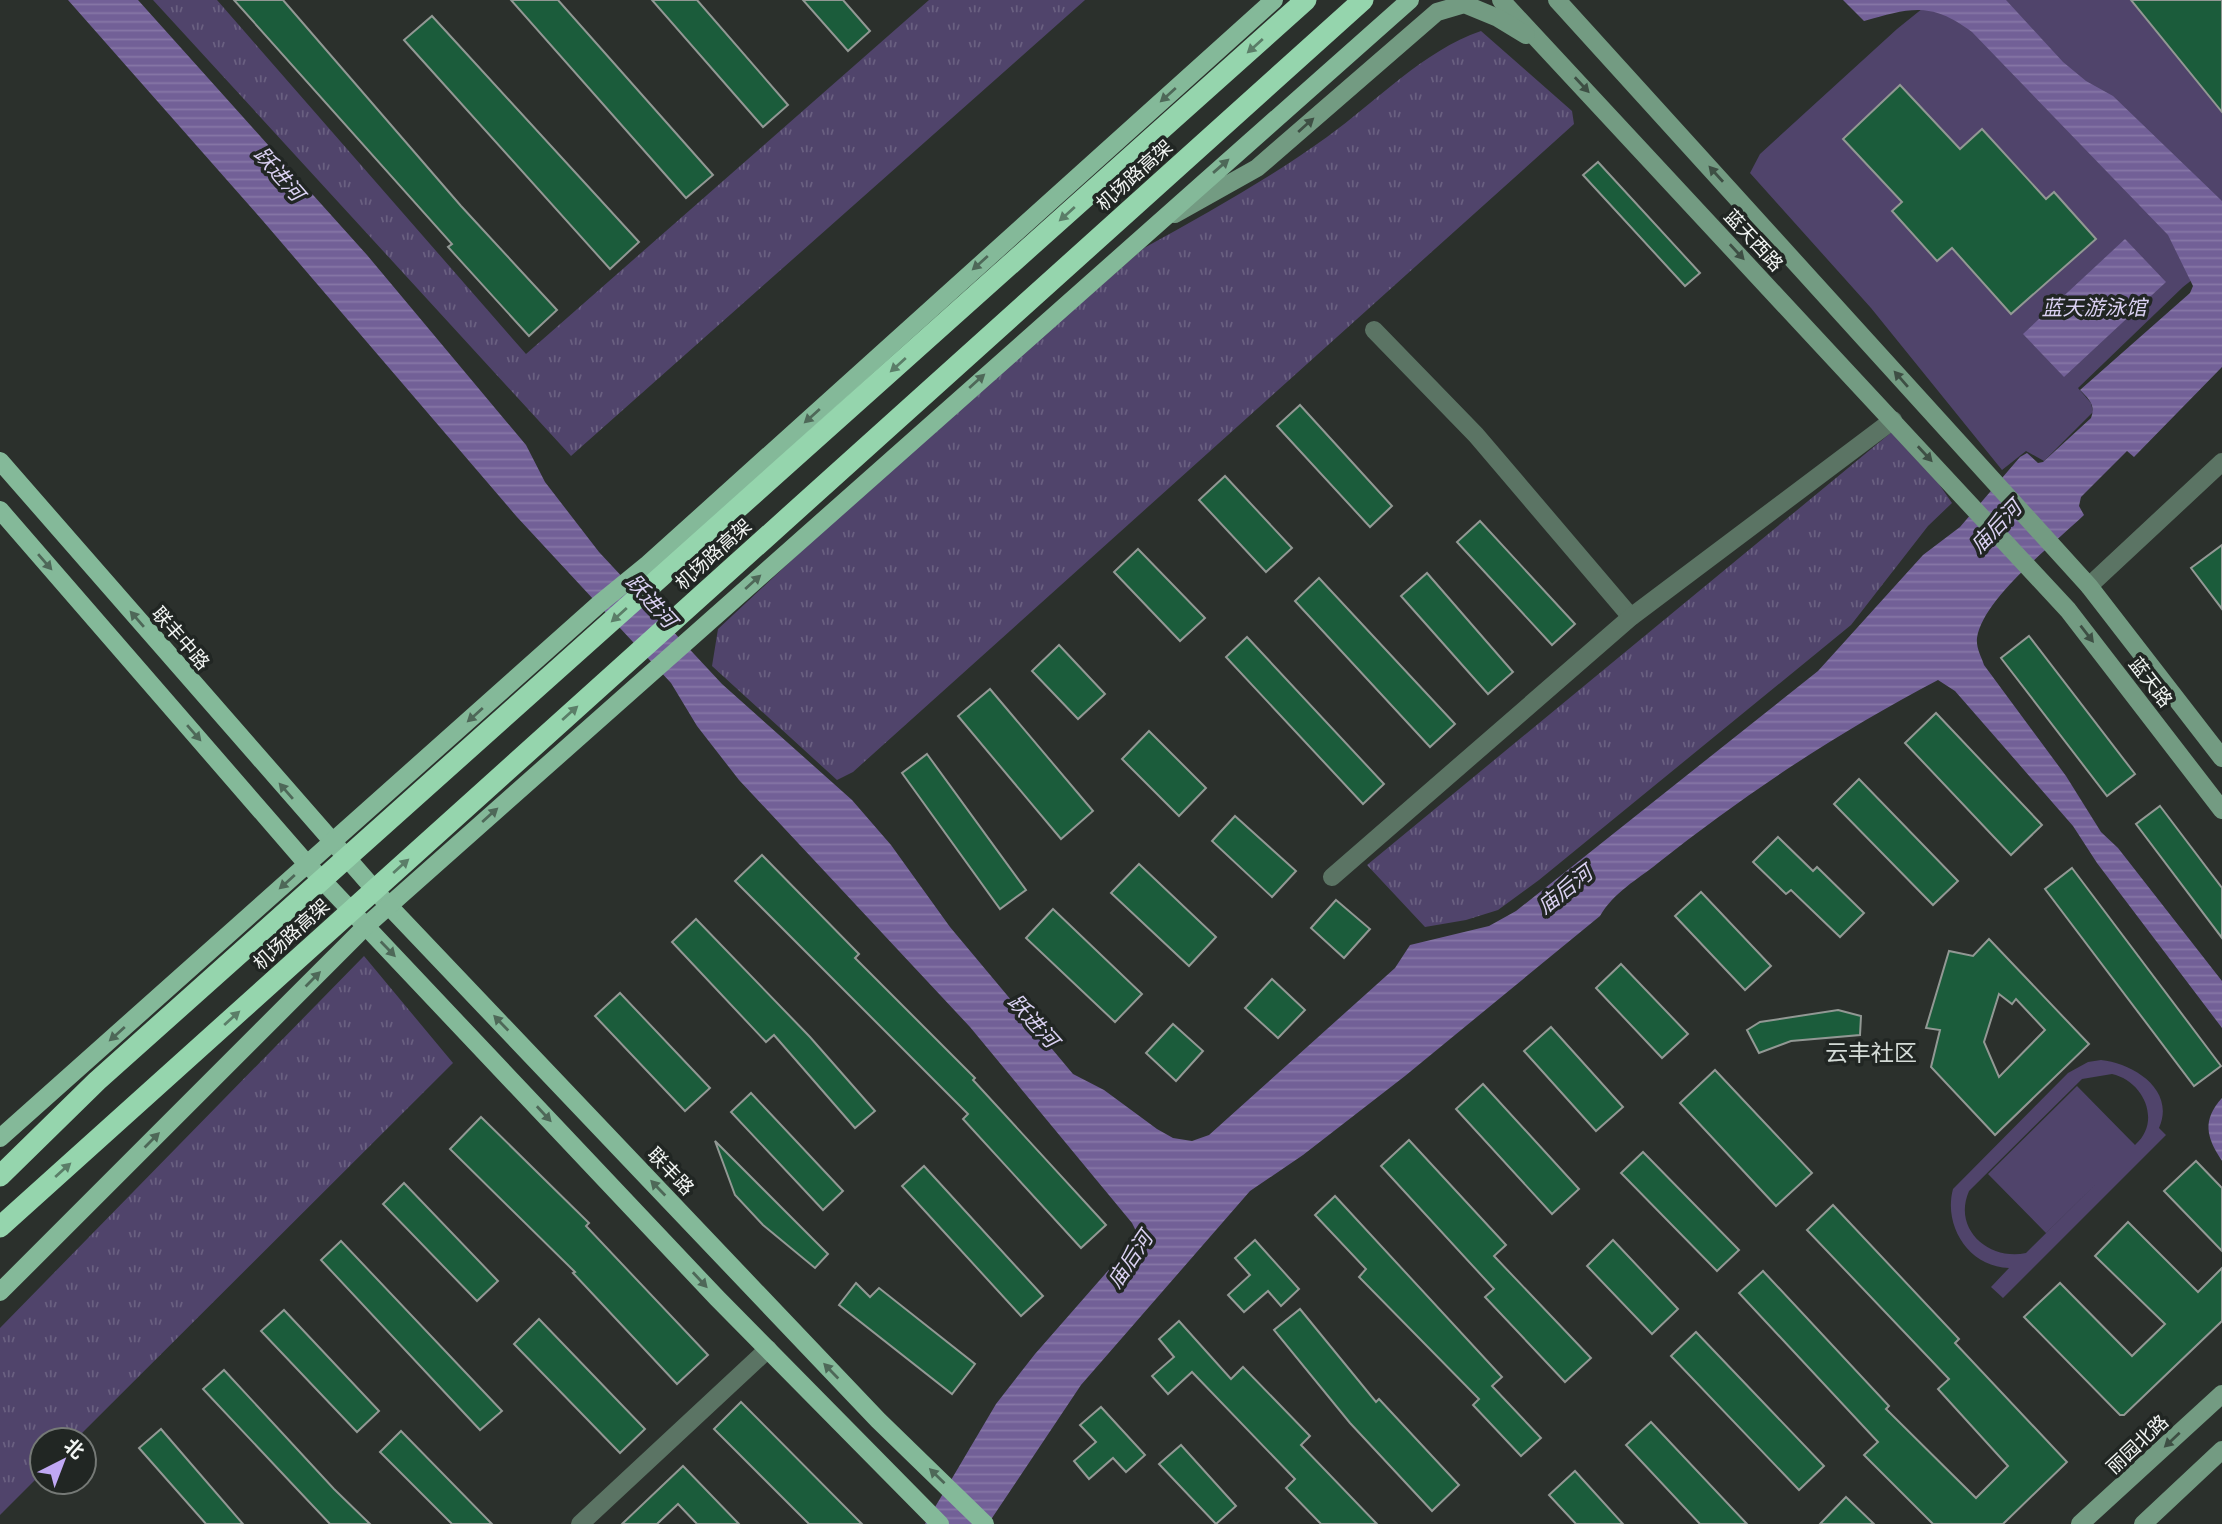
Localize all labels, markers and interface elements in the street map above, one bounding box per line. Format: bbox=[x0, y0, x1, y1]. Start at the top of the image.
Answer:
one-way arrow bbox=[1247, 37, 1264, 53]
one-way arrow bbox=[1574, 76, 1590, 94]
one-way arrow bbox=[1160, 86, 1177, 102]
one-way arrow bbox=[1297, 118, 1314, 133]
street label: 机场路高架 bbox=[1090, 134, 1178, 216]
water label: 跃进河 bbox=[248, 140, 314, 210]
one-way arrow bbox=[1212, 158, 1229, 174]
one-way arrow bbox=[1708, 166, 1724, 183]
street label: 蓝天西路 bbox=[1719, 203, 1789, 277]
one-way arrow bbox=[1059, 205, 1076, 221]
one-way arrow bbox=[1728, 243, 1744, 260]
one-way arrow bbox=[972, 254, 989, 270]
water label: 蓝天游泳馆 bbox=[2042, 293, 2149, 322]
one-way arrow bbox=[889, 357, 907, 373]
one-way arrow bbox=[1894, 370, 1909, 387]
one-way arrow bbox=[968, 373, 986, 389]
one-way arrow bbox=[804, 407, 821, 423]
one-way arrow bbox=[1917, 445, 1933, 463]
water label: 庙后河 bbox=[1963, 491, 2031, 559]
street label: 机场路高架 bbox=[669, 513, 757, 595]
one-way arrow bbox=[37, 553, 52, 570]
water label: 跃进河 bbox=[620, 568, 686, 637]
one-way arrow bbox=[744, 574, 762, 590]
street label: 联丰中路 bbox=[146, 601, 216, 675]
one-way arrow bbox=[610, 607, 628, 623]
one-way arrow bbox=[130, 611, 145, 628]
one-way arrow bbox=[2079, 625, 2093, 643]
street label: 蓝天路 bbox=[2123, 652, 2179, 712]
one-way arrow bbox=[561, 706, 578, 722]
one-way arrow bbox=[466, 707, 484, 723]
one-way arrow bbox=[186, 724, 202, 742]
one-way arrow bbox=[279, 783, 294, 800]
one-way arrow bbox=[481, 807, 499, 823]
water label: 庙后河 bbox=[1531, 856, 1602, 920]
one-way arrow bbox=[392, 858, 409, 874]
one-way arrow bbox=[278, 874, 295, 889]
street label: 机场路高架 bbox=[247, 893, 335, 975]
one-way arrow bbox=[379, 940, 395, 957]
one-way arrow bbox=[304, 971, 320, 988]
water label: 跃进河 bbox=[1002, 988, 1068, 1057]
one-way arrow bbox=[223, 1010, 241, 1026]
one-way arrow bbox=[492, 1015, 509, 1032]
one-way arrow bbox=[109, 1025, 126, 1041]
district label: 云丰社区 bbox=[1825, 1037, 1917, 1068]
one-way arrow bbox=[536, 1105, 552, 1123]
one-way arrow bbox=[144, 1132, 160, 1148]
street label: 联丰路 bbox=[642, 1141, 700, 1201]
one-way arrow bbox=[54, 1162, 72, 1178]
one-way arrow bbox=[650, 1180, 666, 1197]
water label: 庙后河 bbox=[1100, 1222, 1161, 1294]
one-way arrow bbox=[692, 1271, 708, 1289]
one-way arrow bbox=[823, 1362, 840, 1379]
street label: 丽园北路 bbox=[2100, 1409, 2174, 1479]
north arrow bbox=[28, 1426, 98, 1496]
text: 北 bbox=[59, 1432, 90, 1464]
one-way arrow bbox=[2163, 1432, 2181, 1448]
one-way arrow bbox=[928, 1468, 945, 1485]

